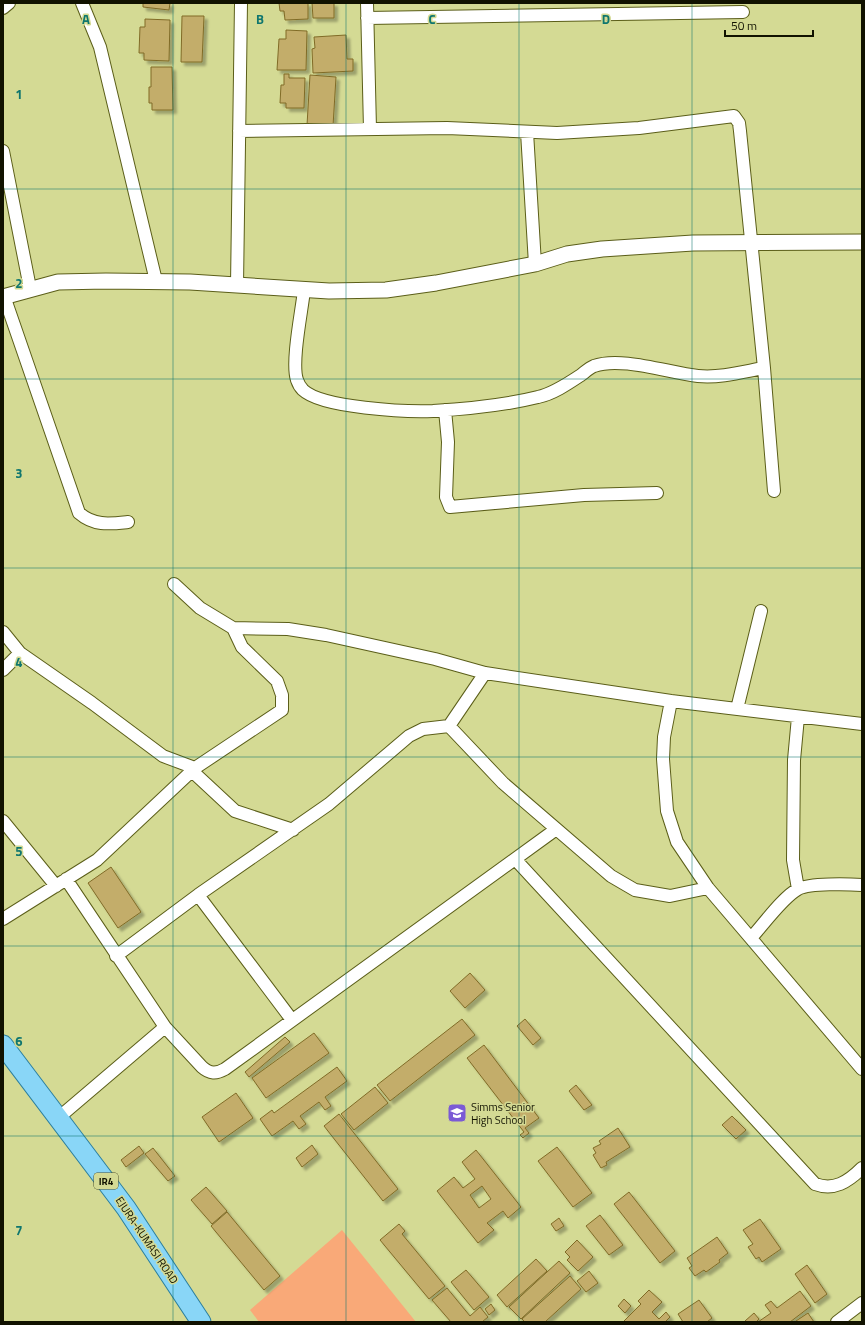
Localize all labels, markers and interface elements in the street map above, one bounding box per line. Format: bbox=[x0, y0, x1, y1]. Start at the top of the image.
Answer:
text: A bbox=[82, 9, 90, 29]
text: B bbox=[256, 9, 264, 29]
text: C bbox=[428, 9, 436, 29]
text: D bbox=[602, 9, 610, 29]
scale bar bbox=[725, 12, 813, 38]
text: 50 m bbox=[731, 16, 757, 35]
text: 1 bbox=[15, 84, 23, 104]
text: 2 bbox=[15, 273, 23, 293]
text: 3 bbox=[15, 463, 23, 483]
text: 4 bbox=[15, 652, 23, 672]
text: 5 bbox=[15, 841, 23, 861]
text: 6 bbox=[15, 1031, 23, 1051]
place label: Simms Senior High School bbox=[471, 1099, 535, 1128]
school or university icon: Simms Senior High School bbox=[446, 1102, 468, 1124]
road number: IR4 bbox=[94, 1173, 118, 1189]
street label: EJURA-KUMASI ROAD bbox=[112, 1193, 182, 1287]
text: 7 bbox=[15, 1220, 23, 1240]

